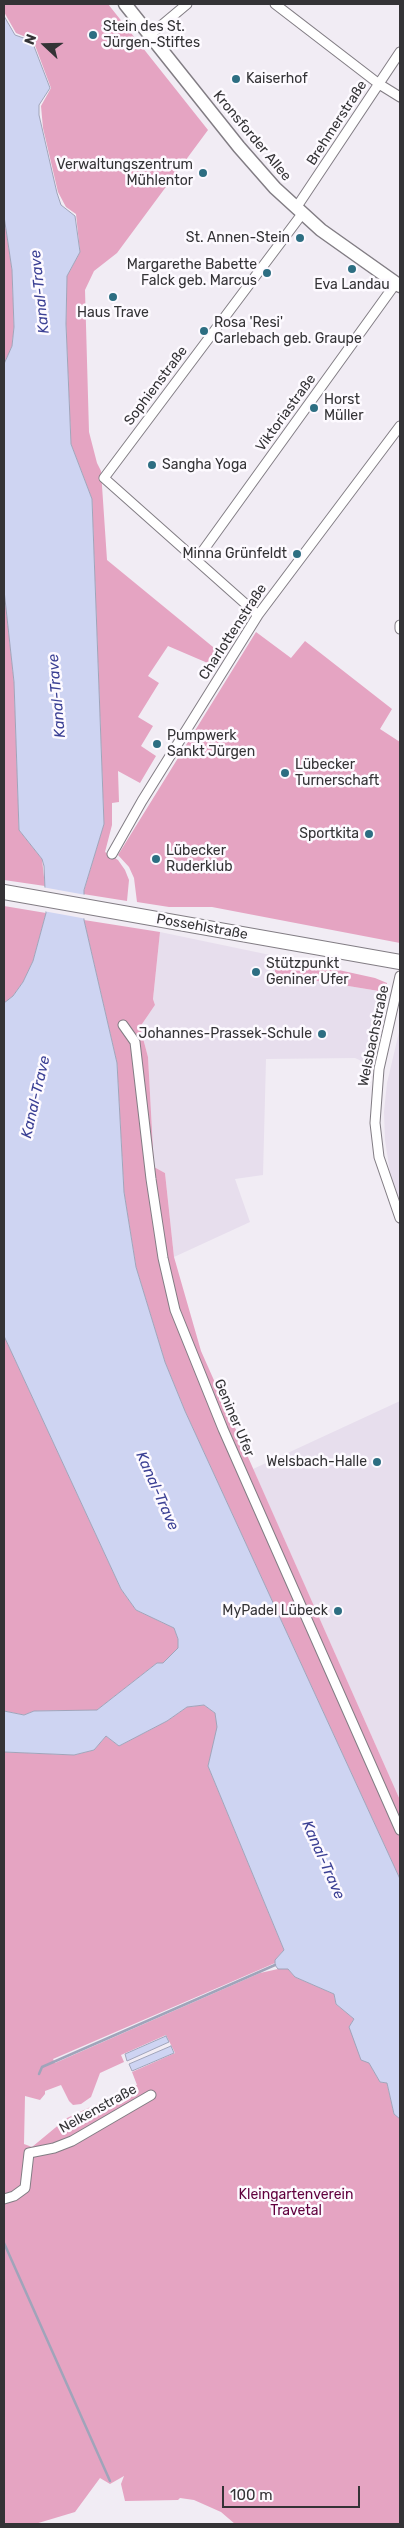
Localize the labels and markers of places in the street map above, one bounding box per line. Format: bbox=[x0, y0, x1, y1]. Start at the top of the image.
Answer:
place label: Stein des St. Jürgen-Stiftes bbox=[103, 19, 200, 52]
marker: Stein des St. Jürgen-Stiftes bbox=[87, 29, 99, 41]
place label: Kaiserhof bbox=[246, 71, 308, 87]
marker: Kaiserhof bbox=[230, 73, 242, 85]
place label: Verwaltungszentrum Mühlentor bbox=[56, 157, 193, 190]
marker: Verwaltungszentrum Mühlentor bbox=[197, 167, 209, 179]
place label: St. Annen-Stein bbox=[186, 230, 290, 246]
marker: St. Annen-Stein bbox=[294, 232, 306, 244]
place label: Margarethe Babette Falck geb. Marcus bbox=[127, 257, 257, 290]
marker: Eva Landau bbox=[346, 263, 358, 275]
marker: Margarethe Babette Falck geb. Marcus bbox=[261, 267, 273, 279]
place label: Eva Landau bbox=[314, 277, 390, 293]
marker: Haus Trave bbox=[107, 291, 119, 303]
place label: Haus Trave bbox=[77, 305, 149, 321]
place label: Rosa 'Resi' Carlebach geb. Graupe bbox=[214, 315, 362, 348]
marker: Rosa 'Resi' Carlebach geb. Graupe bbox=[198, 325, 210, 337]
place label: Horst Müller bbox=[324, 392, 364, 424]
marker: Horst Müller bbox=[308, 402, 320, 414]
place label: Sangha Yoga bbox=[162, 457, 247, 473]
marker: Sangha Yoga bbox=[146, 459, 158, 471]
place label: Minna Grünfeldt bbox=[182, 546, 287, 562]
marker: Minna Grünfeldt bbox=[291, 548, 303, 560]
place label: Pumpwerk Sankt Jürgen bbox=[167, 728, 255, 760]
marker: Pumpwerk Sankt Jürgen bbox=[151, 738, 163, 750]
place label: Lübecker Turnerschaft bbox=[295, 757, 379, 790]
marker: Lübecker Turnerschaft bbox=[279, 767, 291, 779]
place label: Sportkita bbox=[299, 826, 359, 842]
marker: Sportkita bbox=[363, 828, 375, 840]
place label: Lübecker Ruderklub bbox=[166, 843, 232, 876]
marker: Lübecker Ruderklub bbox=[150, 853, 162, 865]
place label: Stützpunkt Geniner Ufer bbox=[266, 956, 349, 989]
marker: Stützpunkt Geniner Ufer bbox=[250, 966, 262, 978]
place label: Johannes-Prassek-Schule bbox=[139, 1026, 312, 1042]
marker: Johannes-Prassek-Schule bbox=[316, 1028, 328, 1040]
place label: Welsbach-Halle bbox=[266, 1454, 367, 1470]
marker: Welsbach-Halle bbox=[371, 1456, 383, 1468]
place label: MyPadel Lübeck bbox=[222, 1603, 328, 1619]
marker: MyPadel Lübeck bbox=[332, 1605, 344, 1617]

